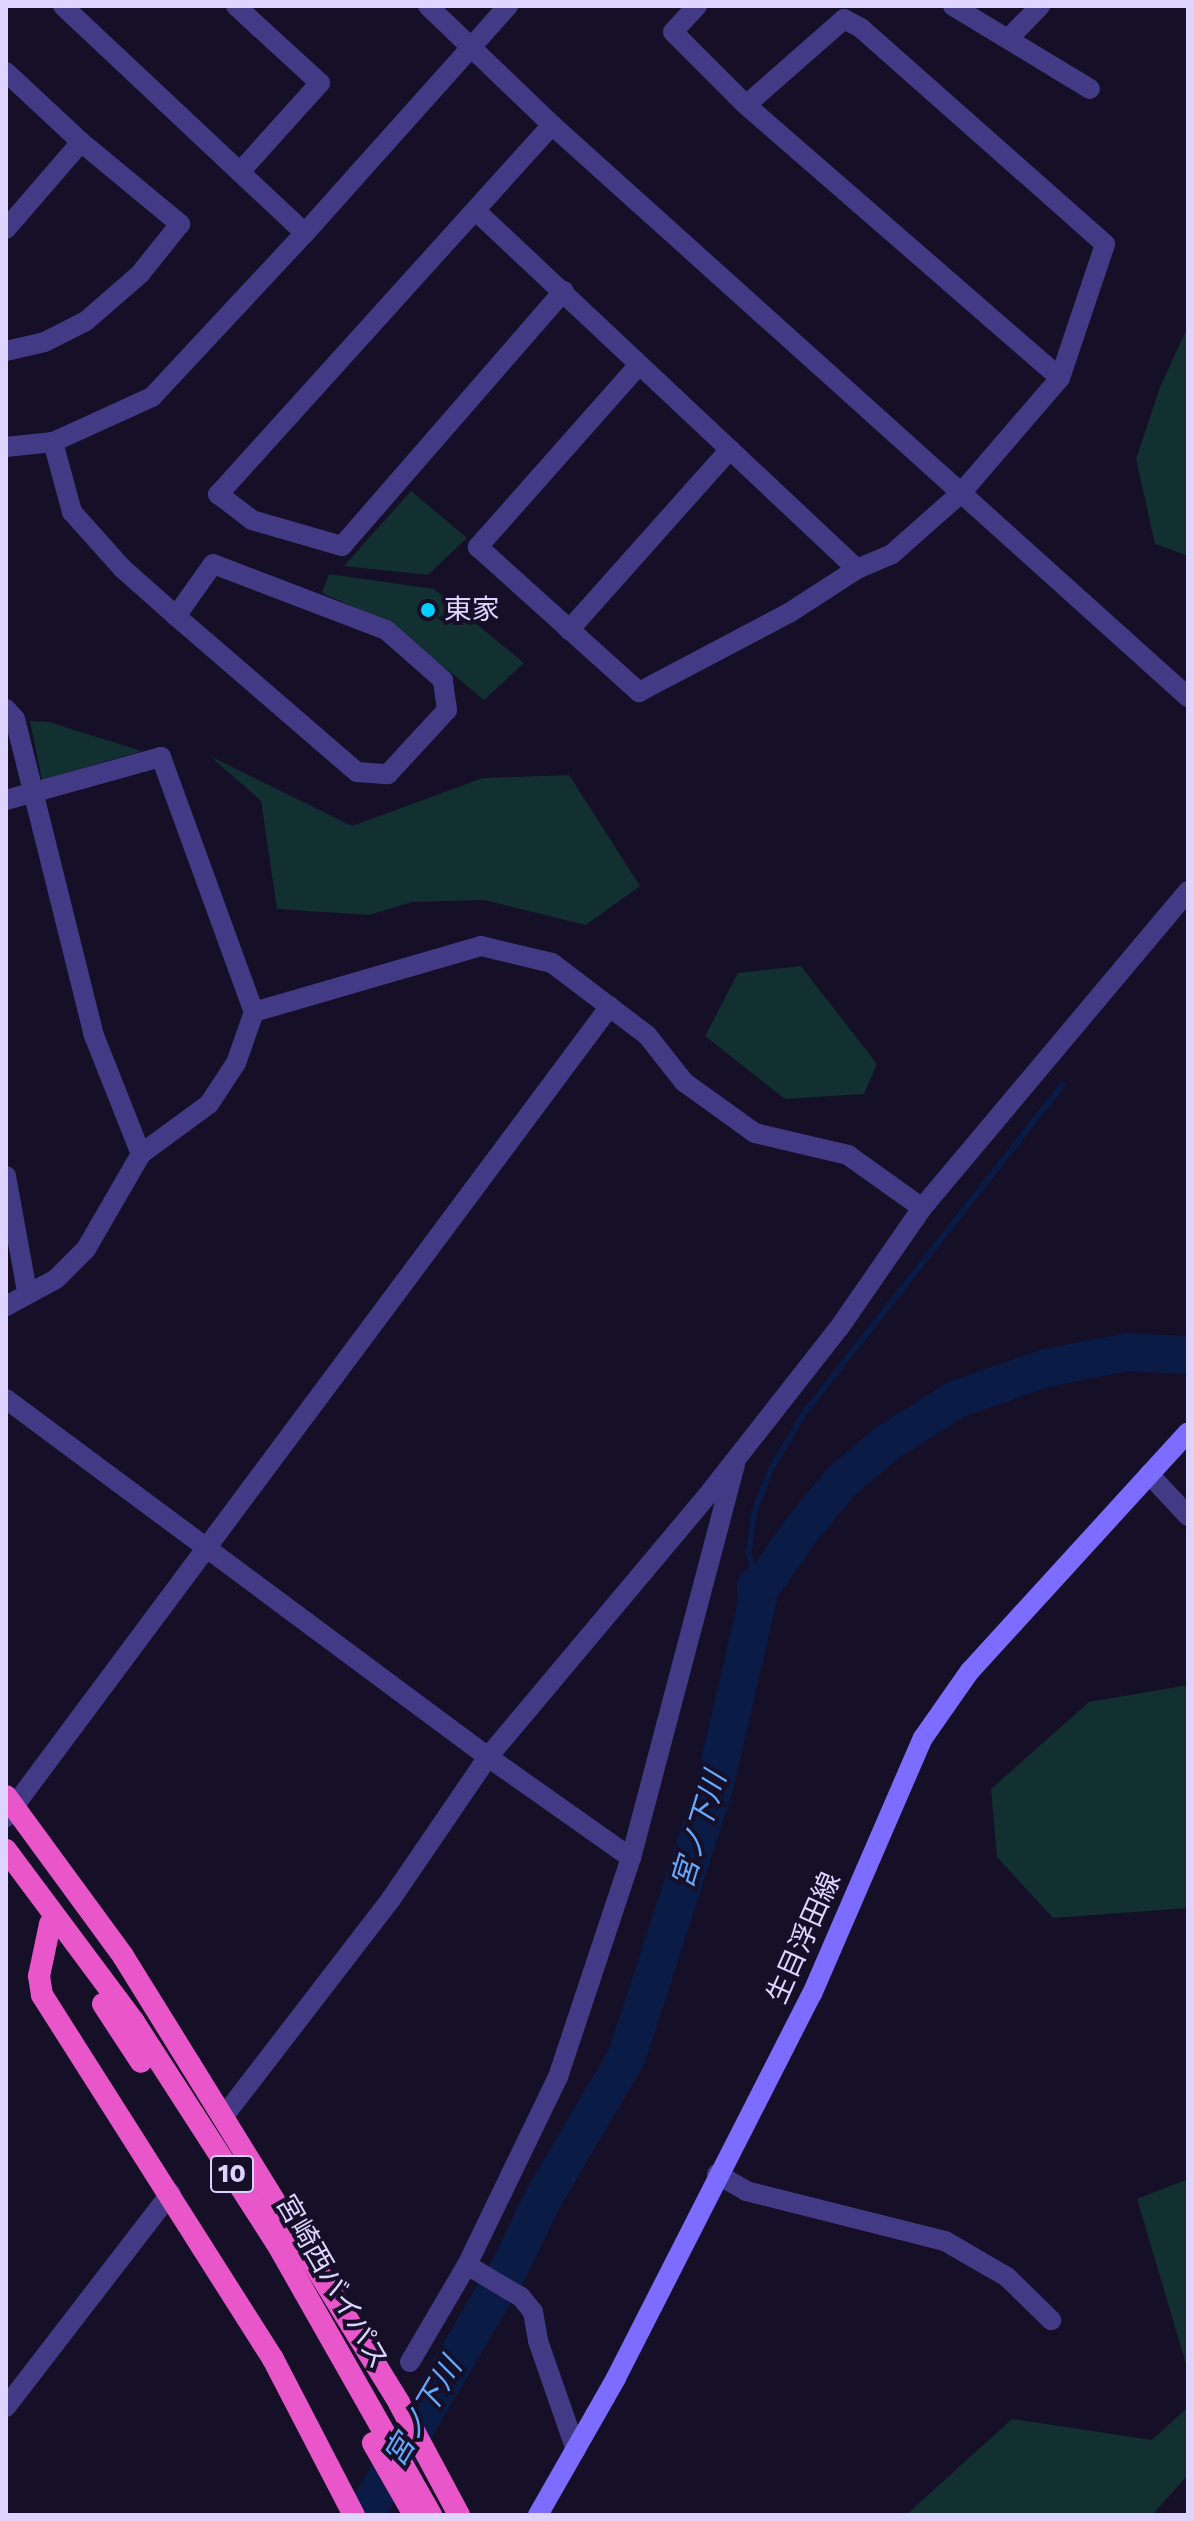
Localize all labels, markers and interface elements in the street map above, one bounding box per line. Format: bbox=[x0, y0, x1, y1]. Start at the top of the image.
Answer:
place label: 東家 bbox=[444, 593, 500, 627]
marker: 東家 bbox=[419, 601, 437, 619]
water label: 宮ノ下川 bbox=[664, 1767, 734, 1893]
street label: 生目浮田線 bbox=[760, 1867, 848, 2009]
road number: 10 bbox=[210, 2152, 254, 2196]
street label: 宮崎西バイパス bbox=[268, 2189, 396, 2375]
water label: 宮ノ下川 bbox=[377, 2351, 469, 2473]

